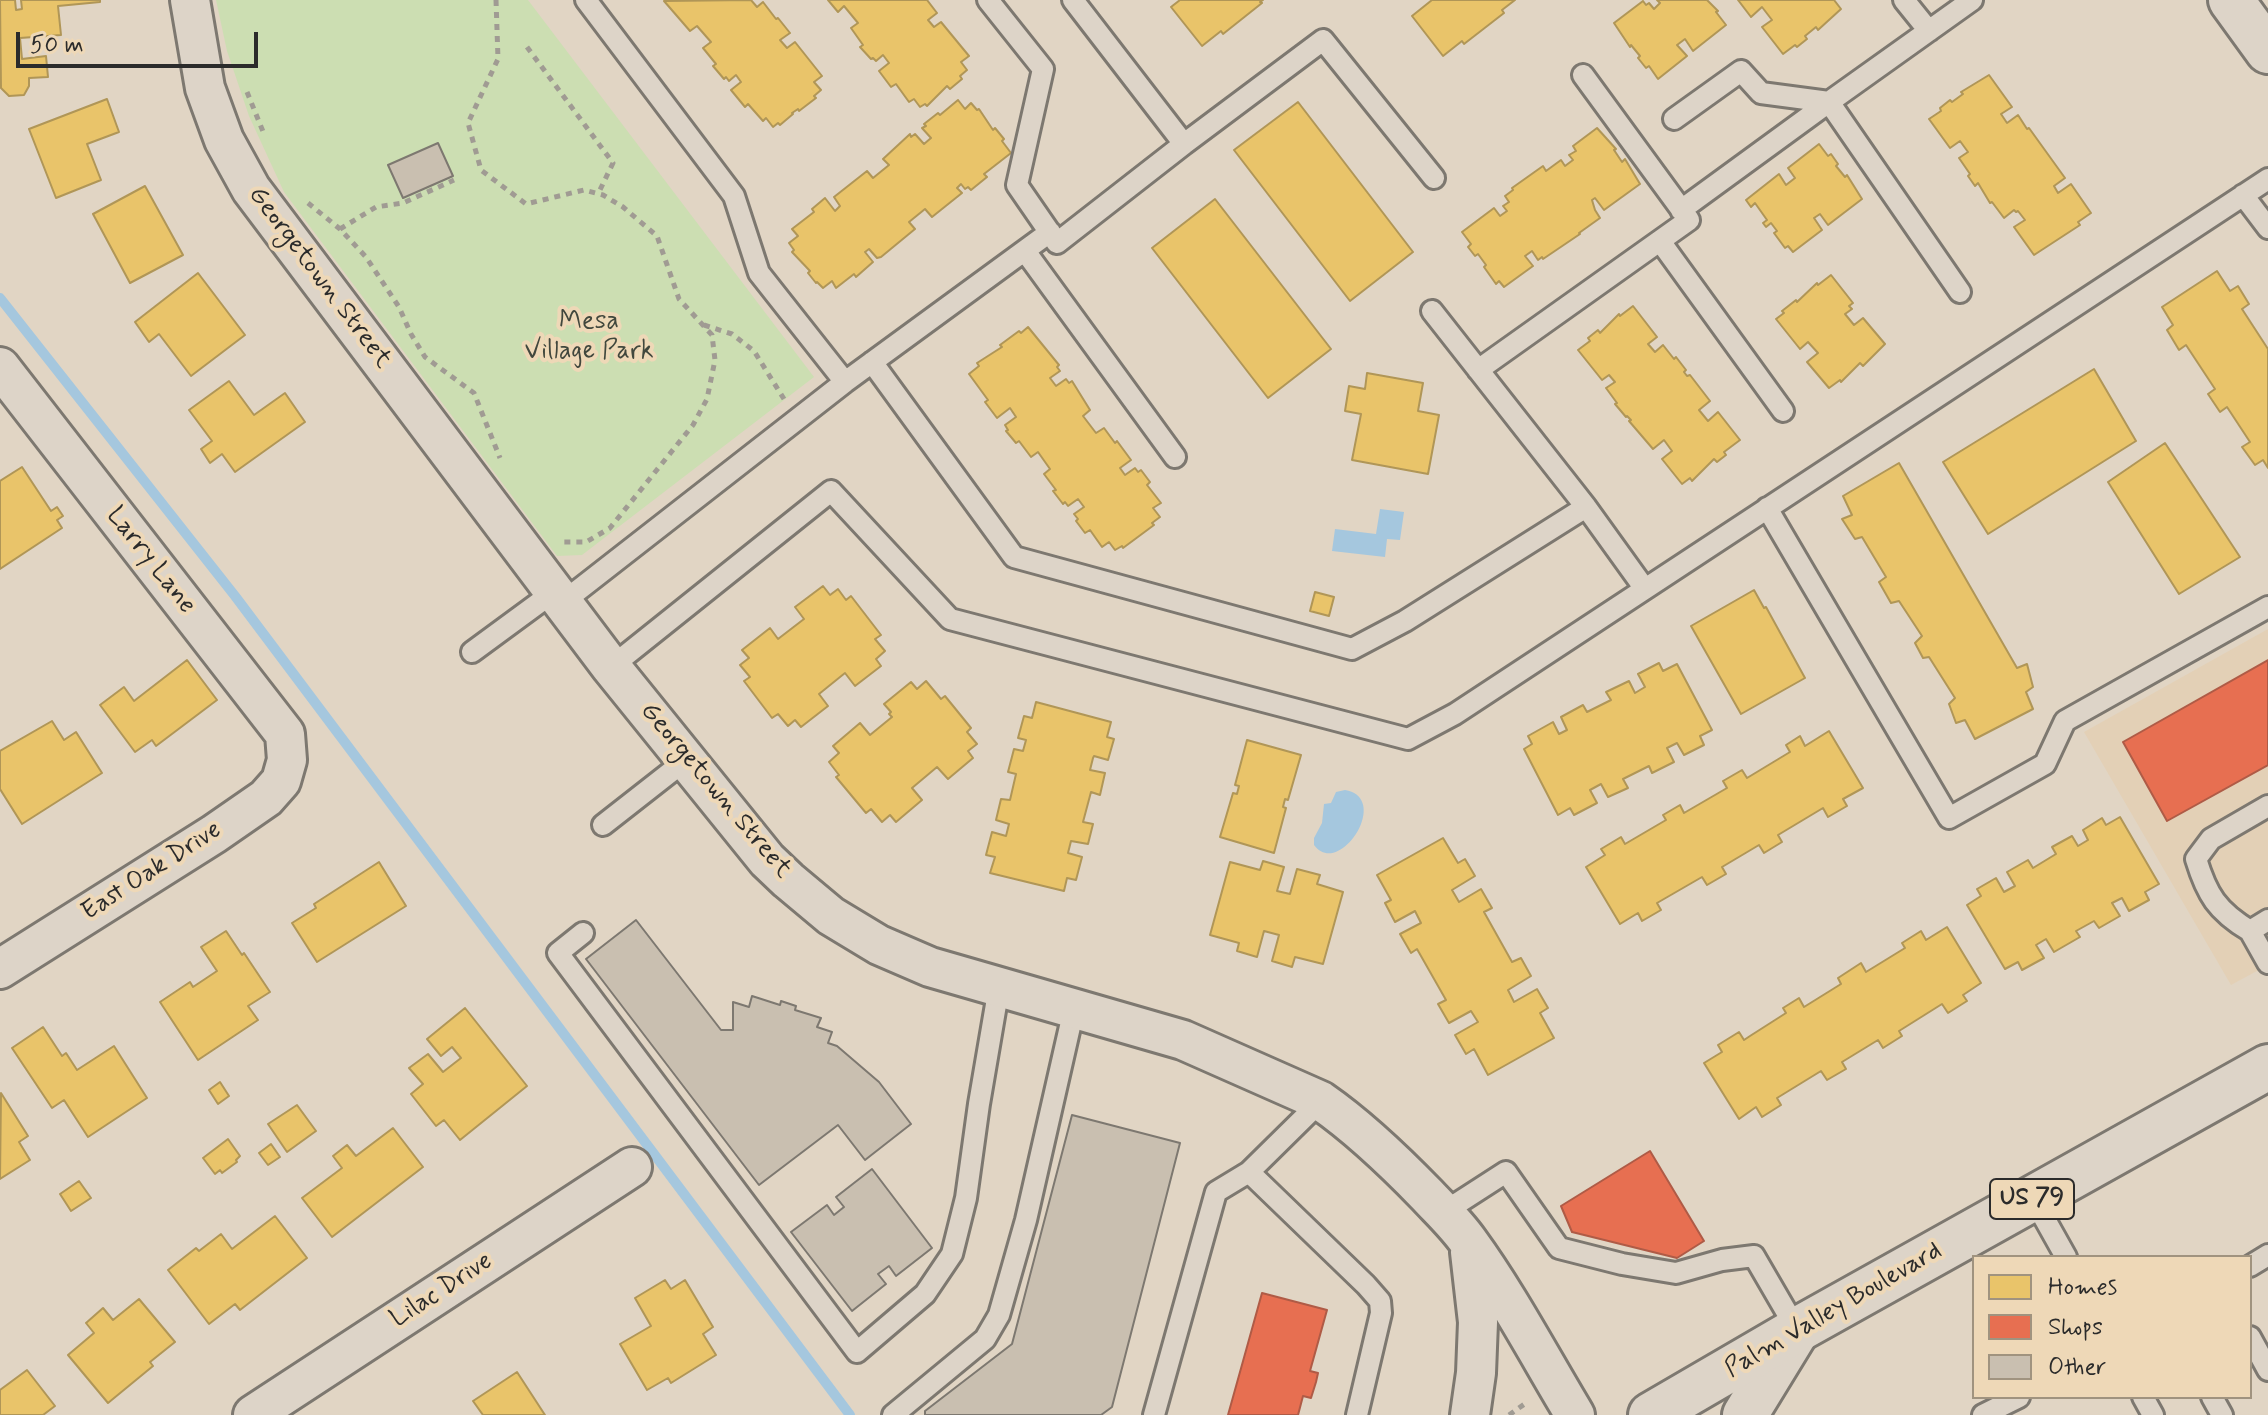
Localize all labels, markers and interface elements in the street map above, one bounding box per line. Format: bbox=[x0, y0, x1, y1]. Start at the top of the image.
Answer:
scale bar bbox=[20, 16, 262, 66]
text: 50 m bbox=[30, 30, 84, 61]
street label: Georgetown Street bbox=[240, 181, 398, 375]
park label: Mesa Village Park bbox=[524, 307, 654, 368]
street label: Larry Lane bbox=[99, 501, 201, 621]
street label: Georgetown Street bbox=[632, 697, 798, 885]
street label: East Oak Drive bbox=[76, 815, 228, 929]
road number: US 79 bbox=[1990, 1179, 2074, 1219]
street label: Palm Valley Boulevard bbox=[1720, 1236, 1948, 1386]
street label: Lilac Drive bbox=[385, 1246, 499, 1336]
legend bbox=[1972, 1255, 2252, 1399]
text: Homes bbox=[2048, 1272, 2117, 1303]
text: Shops bbox=[2048, 1312, 2103, 1343]
text: Other bbox=[2048, 1352, 2106, 1383]

